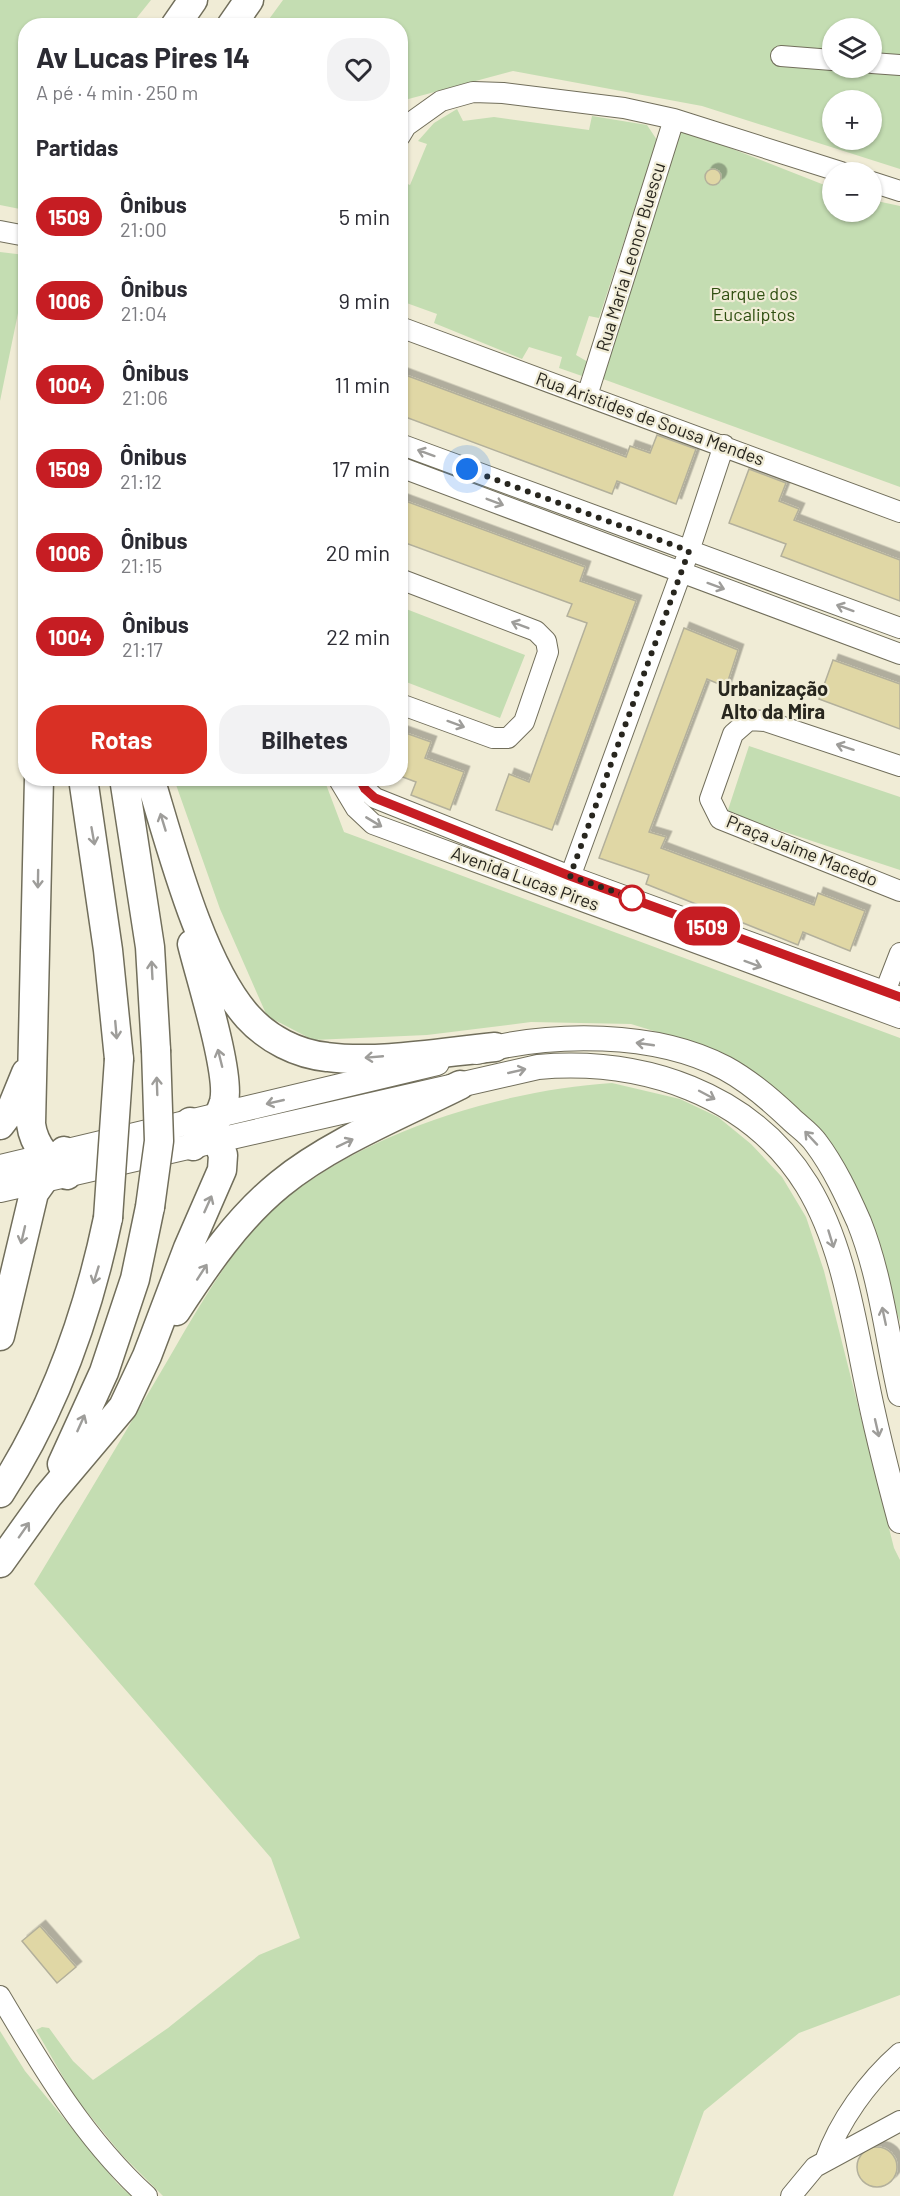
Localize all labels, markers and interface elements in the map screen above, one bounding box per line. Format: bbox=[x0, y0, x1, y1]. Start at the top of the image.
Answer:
map controls bbox=[822, 18, 882, 222]
button: layers bbox=[822, 18, 882, 78]
button: heart bbox=[327, 38, 390, 101]
text: Av Lucas Pires 14 bbox=[36, 40, 250, 74]
text: A pé · 4 min · 250 m bbox=[36, 80, 198, 104]
button: + bbox=[822, 90, 882, 150]
text: Partidas bbox=[36, 134, 118, 160]
street label: Rua Maria Leonor Buescu bbox=[591, 160, 669, 354]
button: − bbox=[822, 162, 882, 222]
text: Ônibus bbox=[120, 191, 187, 217]
text: 5 min bbox=[339, 203, 390, 229]
text: 1509 bbox=[48, 204, 90, 229]
text: 21:00 bbox=[120, 217, 167, 241]
text: Ônibus bbox=[121, 275, 187, 301]
park label: Parque dos Eucaliptos bbox=[710, 282, 798, 325]
text: 9 min bbox=[338, 287, 390, 313]
text: 1006 bbox=[48, 288, 91, 313]
text: 21:04 bbox=[121, 301, 167, 325]
text: Ônibus bbox=[122, 359, 189, 385]
street label: Rua Aristides de Sousa Mendes bbox=[533, 366, 767, 470]
text: 11 min bbox=[334, 371, 390, 397]
text: 1004 bbox=[48, 372, 92, 397]
text: 21:06 bbox=[122, 385, 168, 409]
text: Ônibus bbox=[120, 443, 187, 469]
one-way arrow bbox=[417, 447, 436, 458]
your location bbox=[452, 454, 482, 484]
text: 17 min bbox=[332, 455, 390, 481]
text: 1509 bbox=[48, 456, 90, 481]
text: 21:12 bbox=[120, 469, 162, 493]
one-way arrow bbox=[485, 498, 503, 509]
text: Ônibus bbox=[121, 527, 187, 553]
text: 20 min bbox=[326, 539, 390, 565]
text: 1006 bbox=[48, 540, 91, 565]
text: 21:15 bbox=[121, 553, 162, 577]
one-way arrow bbox=[707, 581, 725, 592]
one-way arrow bbox=[836, 602, 855, 613]
text: Ônibus bbox=[122, 611, 189, 637]
one-way arrow bbox=[511, 618, 530, 629]
text: 22 min bbox=[326, 623, 390, 649]
text: 1004 bbox=[48, 624, 92, 649]
text: 21:17 bbox=[122, 637, 163, 661]
district label: Urbanização Alto da Mira bbox=[718, 676, 828, 723]
button: Rotas bbox=[36, 705, 207, 774]
button: Bilhetes bbox=[219, 705, 390, 774]
one-way arrow bbox=[446, 720, 464, 731]
one-way arrow bbox=[835, 741, 854, 752]
street label: Praça Jaime Macedo bbox=[723, 810, 881, 890]
one-way arrow bbox=[157, 813, 168, 832]
one-way arrow bbox=[366, 816, 383, 828]
one-way arrow bbox=[88, 826, 99, 845]
street label: Avenida Lucas Pires bbox=[448, 841, 602, 915]
one-way arrow bbox=[32, 868, 44, 888]
unlabelled marker bbox=[619, 885, 645, 911]
line badge: 1509 bbox=[665, 906, 749, 946]
text: 1509 bbox=[686, 914, 728, 939]
one-way arrow bbox=[744, 959, 762, 970]
one-way arrow bbox=[146, 961, 157, 981]
one-way arrow bbox=[111, 1019, 122, 1039]
one-way arrow bbox=[636, 1038, 655, 1049]
one-way arrow bbox=[214, 1049, 226, 1068]
one-way arrow bbox=[364, 1052, 384, 1063]
one-way arrow bbox=[507, 1065, 526, 1077]
one-way arrow bbox=[151, 1076, 163, 1096]
one-way arrow bbox=[698, 1089, 715, 1101]
one-way arrow bbox=[266, 1097, 285, 1108]
one-way arrow bbox=[803, 1131, 818, 1146]
one-way arrow bbox=[336, 1136, 354, 1148]
one-way arrow bbox=[203, 1196, 214, 1214]
one-way arrow bbox=[17, 1225, 28, 1245]
one-way arrow bbox=[826, 1229, 837, 1248]
one-way arrow bbox=[196, 1264, 208, 1280]
one-way arrow bbox=[90, 1265, 101, 1284]
one-way arrow bbox=[878, 1307, 889, 1327]
one-way arrow bbox=[75, 1415, 87, 1433]
one-way arrow bbox=[872, 1418, 884, 1437]
one-way arrow bbox=[18, 1522, 30, 1538]

